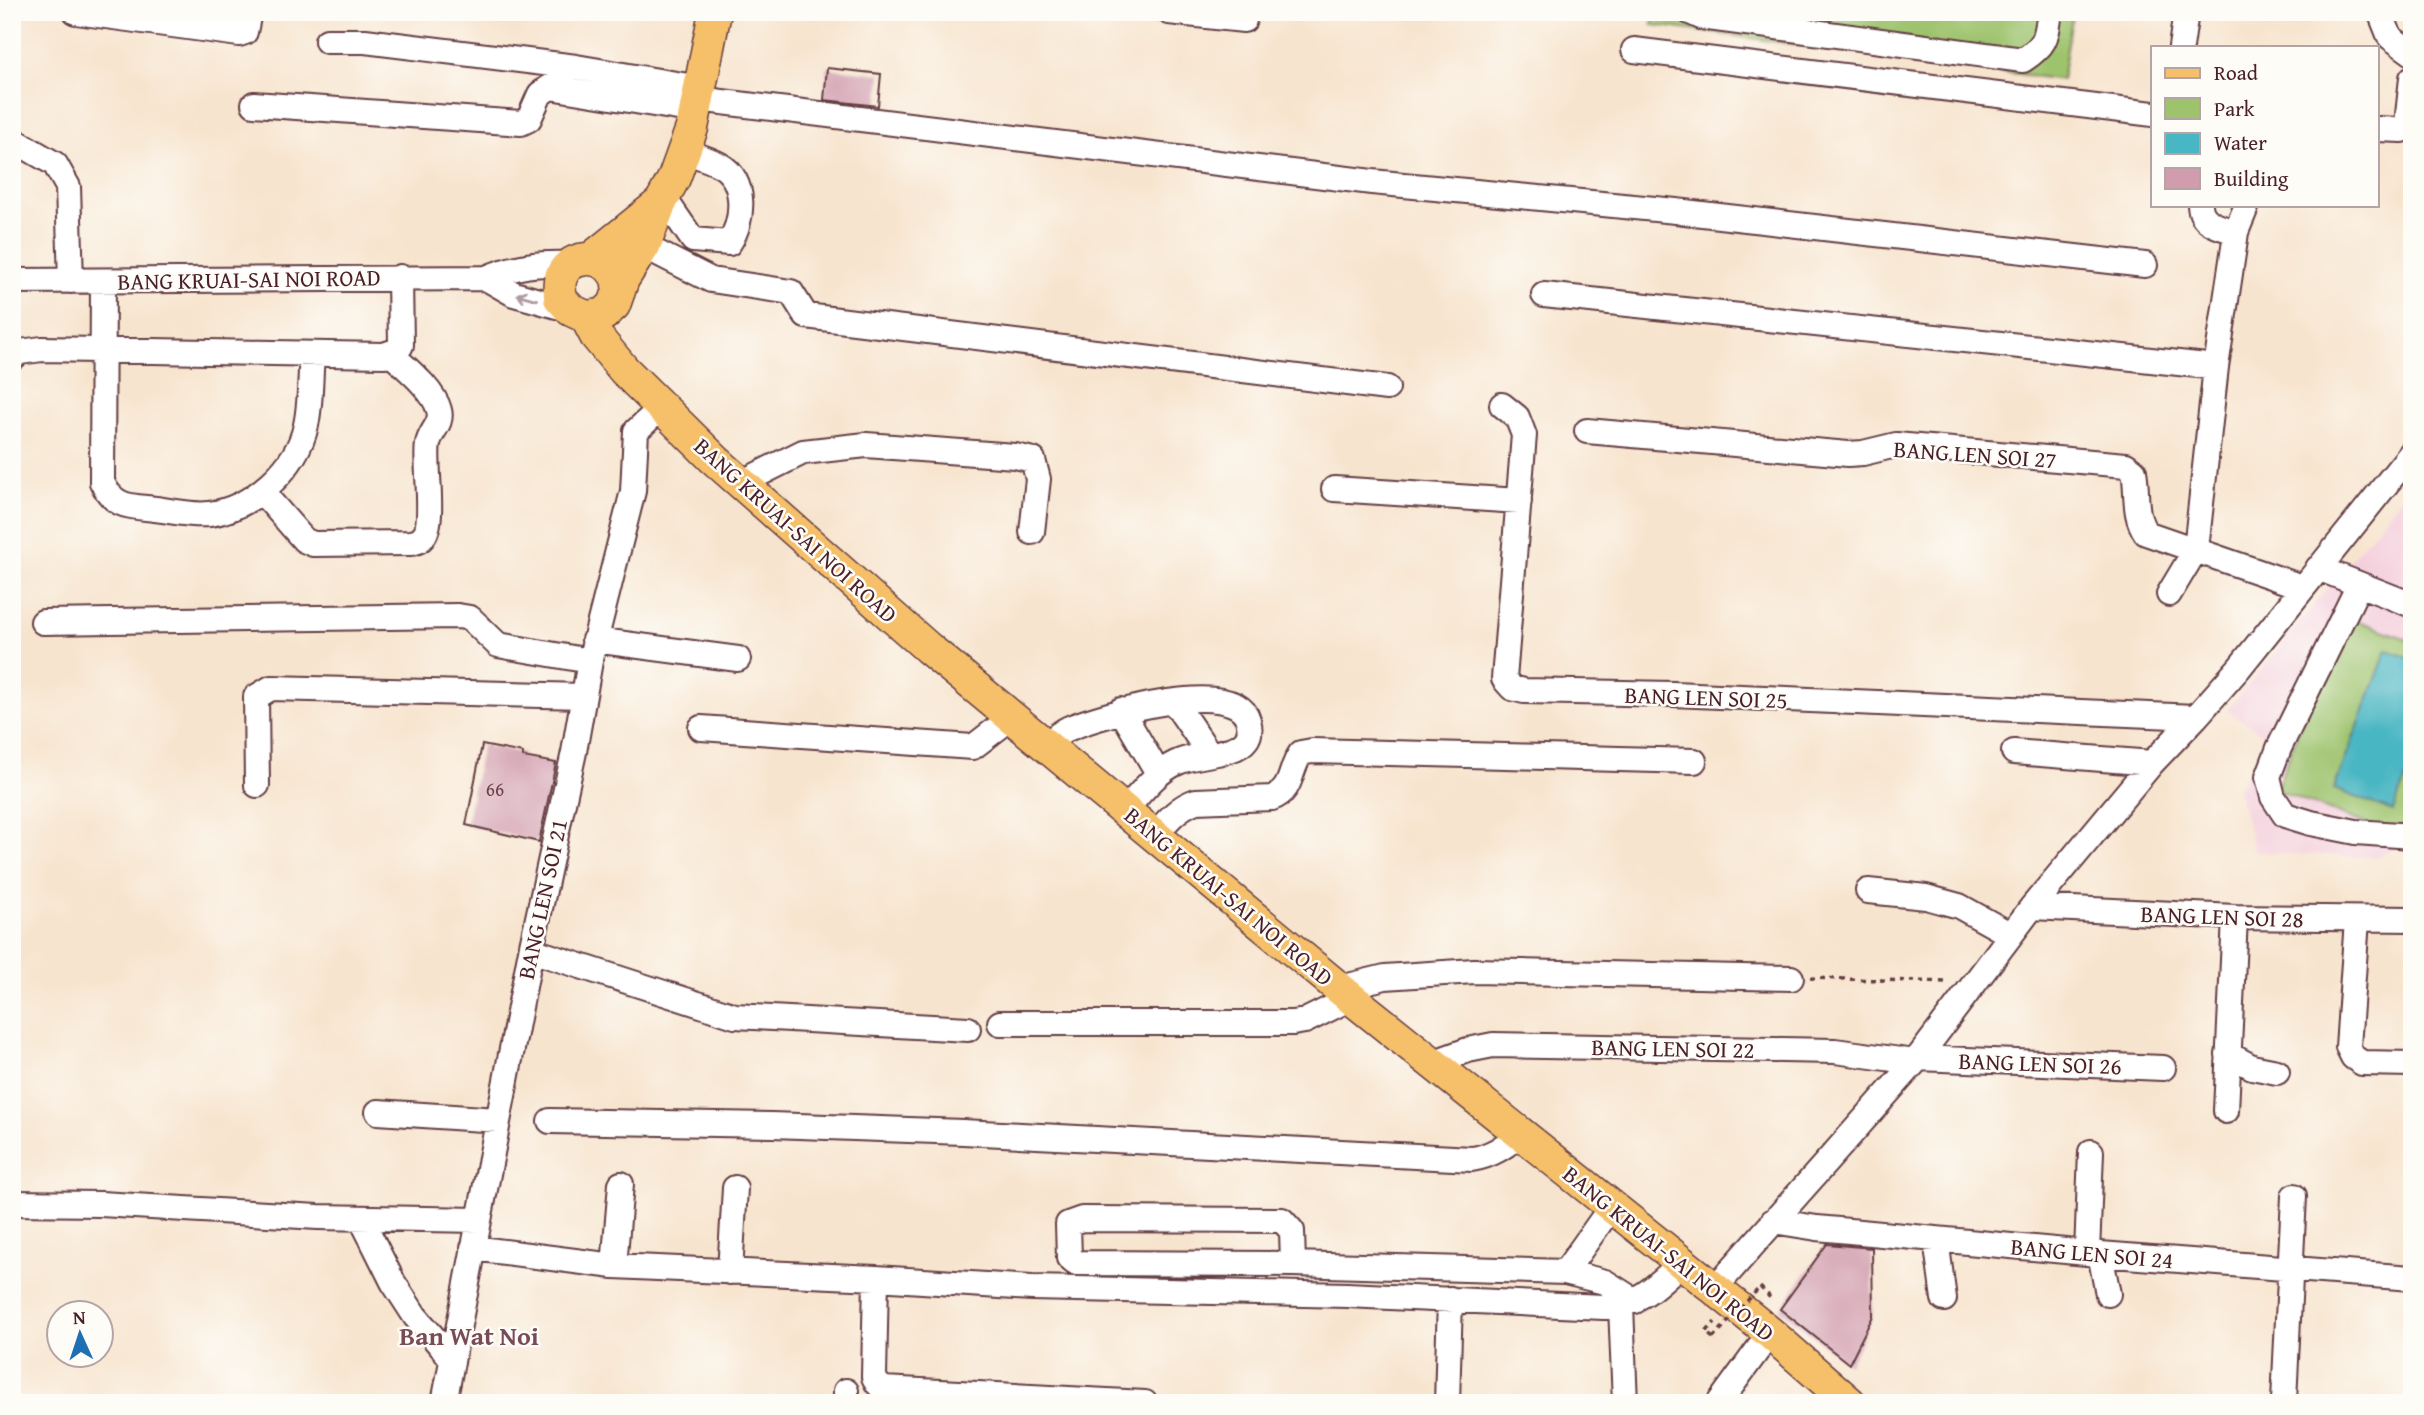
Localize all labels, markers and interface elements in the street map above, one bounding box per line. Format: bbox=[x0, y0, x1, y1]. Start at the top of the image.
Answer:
legend bbox=[2151, 46, 2378, 206]
text: Road bbox=[2214, 57, 2259, 88]
text: Park bbox=[2214, 93, 2255, 124]
text: Water bbox=[2214, 127, 2267, 158]
text: Building bbox=[2214, 163, 2289, 194]
street label: BANG KRUAI-SAI NOI ROAD bbox=[117, 260, 381, 298]
one-way arrow bbox=[516, 290, 538, 303]
street label: BANG KRUAI-SAI NOI ROAD bbox=[687, 430, 905, 630]
street label: BANG LEN SOI 27 bbox=[1893, 432, 2057, 476]
street label: BANG LEN SOI 25 bbox=[1624, 678, 1788, 716]
house number: 66 bbox=[486, 775, 504, 803]
street label: BANG KRUAI-SAI NOI ROAD bbox=[1118, 799, 1340, 993]
street label: BANG LEN SOI 21 bbox=[509, 816, 575, 982]
street label: BANG LEN SOI 28 bbox=[2140, 897, 2304, 935]
street label: BANG LEN SOI 22 bbox=[1591, 1030, 1755, 1066]
street label: BANG LEN SOI 26 bbox=[1958, 1044, 2122, 1082]
street label: BANG KRUAI-SAI NOI ROAD bbox=[1556, 1157, 1782, 1349]
street label: BANG LEN SOI 24 bbox=[2009, 1229, 2175, 1277]
north arrow bbox=[46, 1300, 116, 1370]
text: N bbox=[72, 1303, 86, 1331]
district label: Ban Wat Noi bbox=[399, 1316, 539, 1355]

